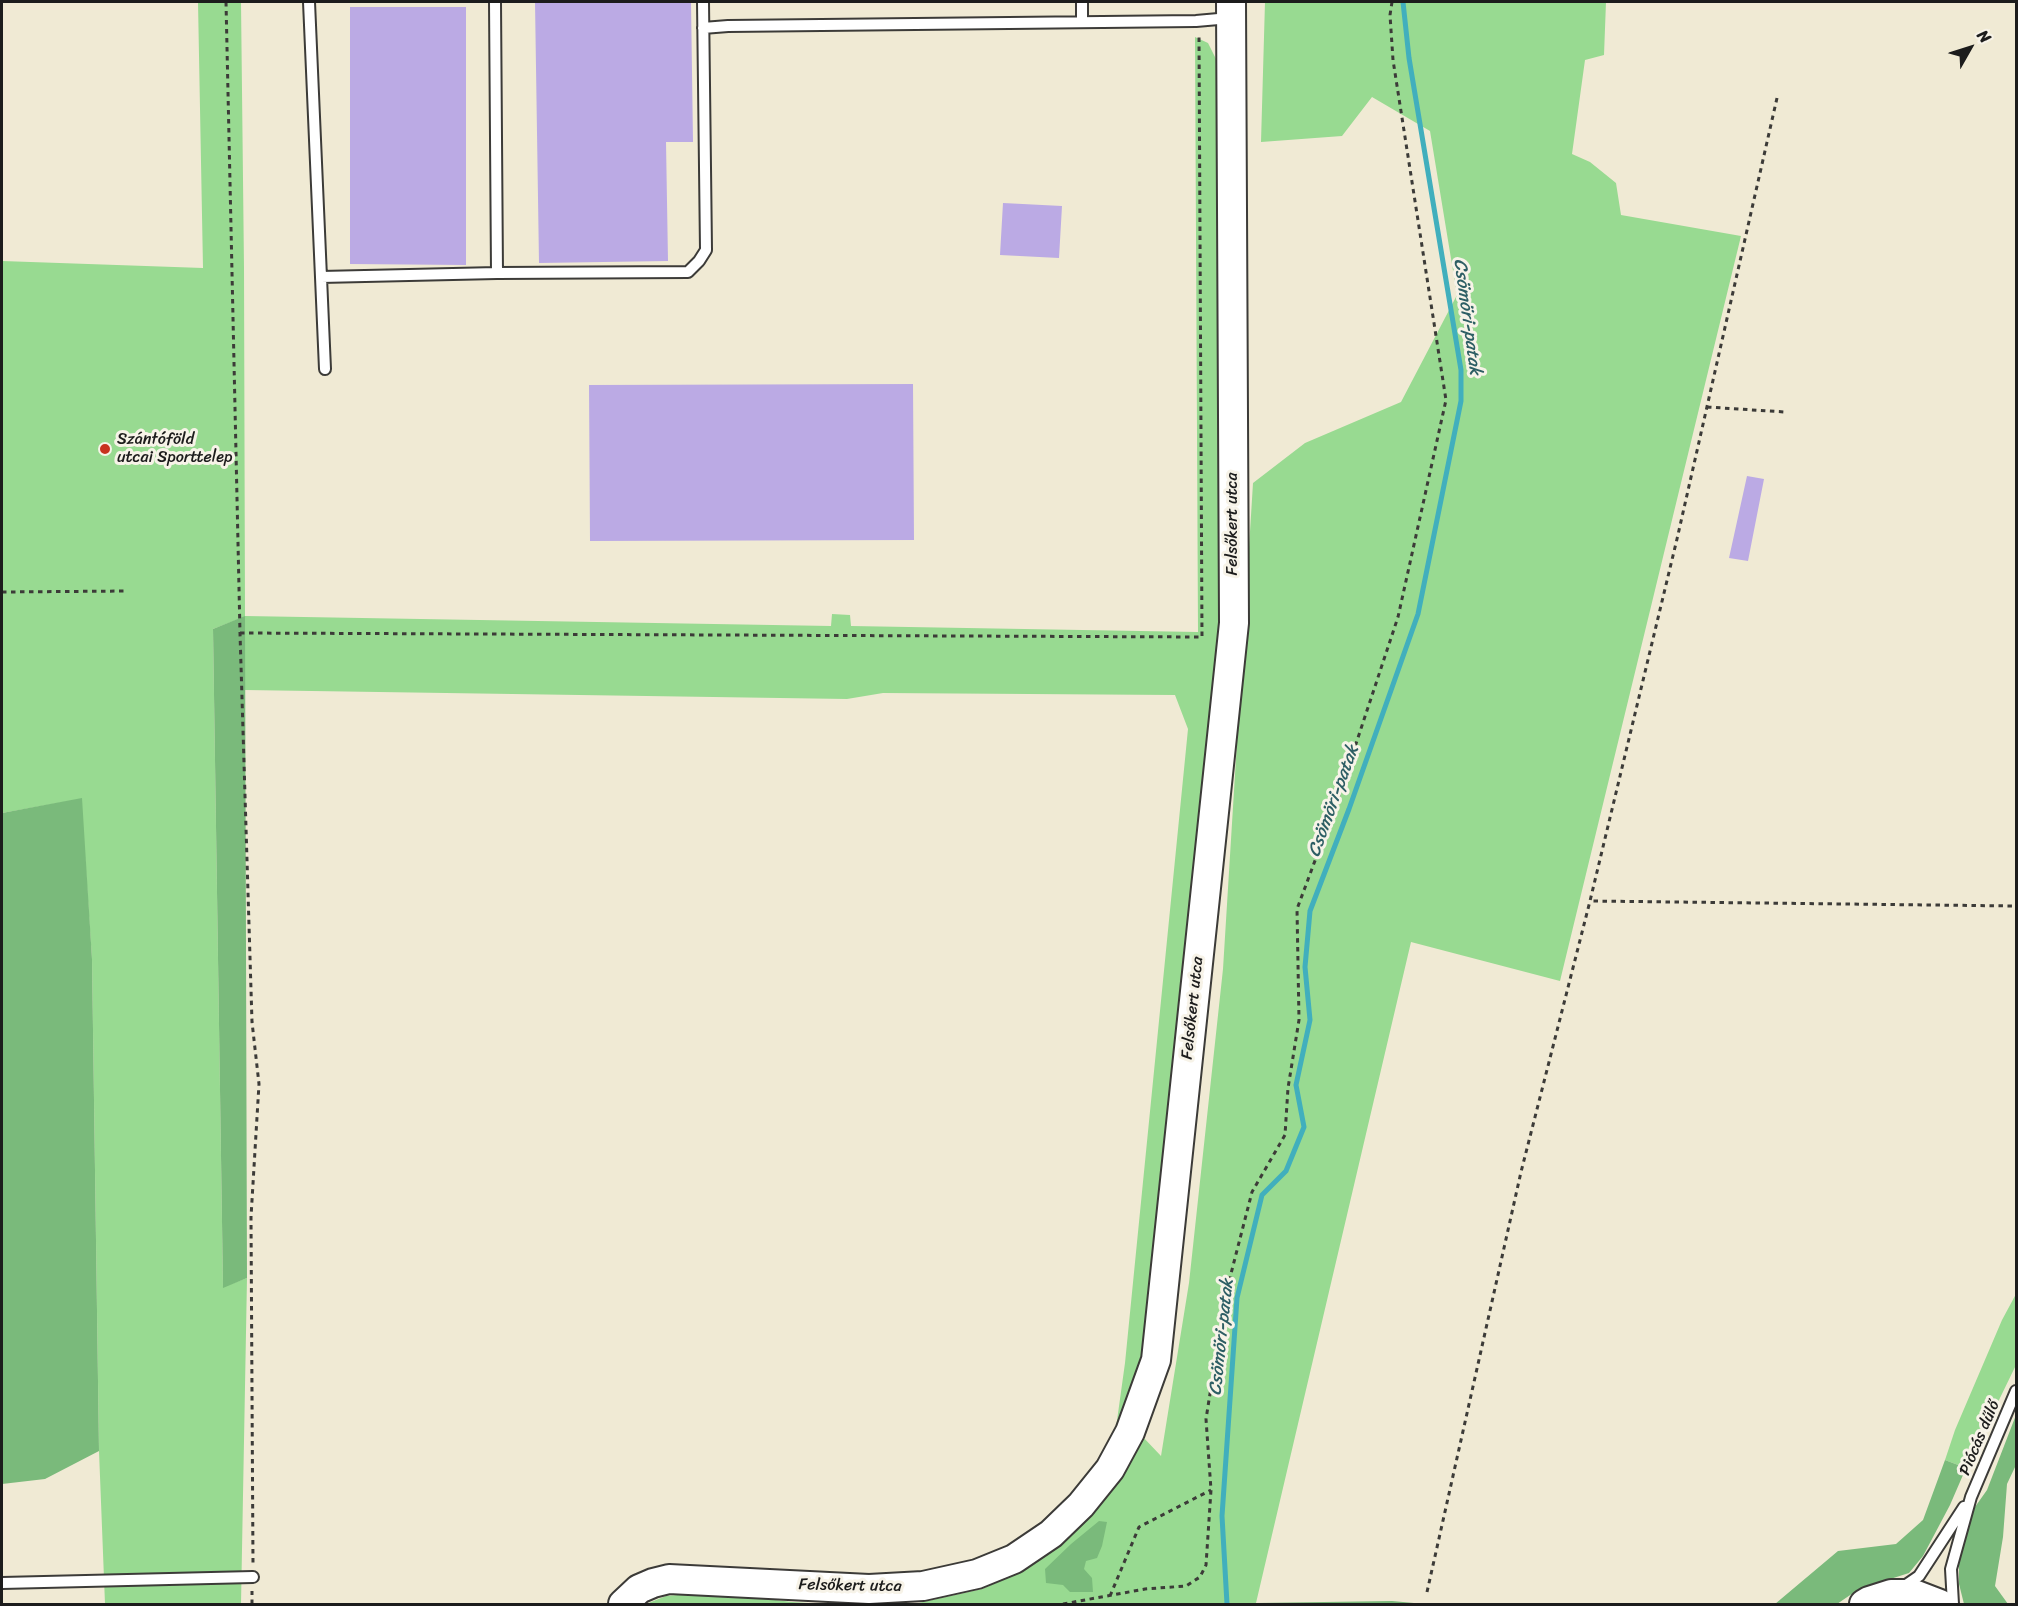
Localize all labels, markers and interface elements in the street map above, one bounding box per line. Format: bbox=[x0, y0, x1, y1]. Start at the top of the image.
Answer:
north arrow bbox=[1940, 18, 2000, 78]
text: N bbox=[1970, 23, 1999, 50]
water label: Csömöri-patak bbox=[1448, 257, 1486, 377]
place label: Szántóföld utcai Sporttelep bbox=[117, 430, 233, 468]
marker: Szántóföld utcai Sporttelep bbox=[98, 442, 112, 456]
street label: Felsőkert utca bbox=[1223, 472, 1243, 576]
water label: Csömöri-patak bbox=[1304, 742, 1364, 860]
street label: Felsőkert utca bbox=[1178, 956, 1208, 1060]
water label: Csömöri-patak bbox=[1205, 1278, 1239, 1396]
street label: Piócás dűlő bbox=[1956, 1398, 2004, 1478]
street label: Felsőkert utca bbox=[798, 1576, 902, 1596]

